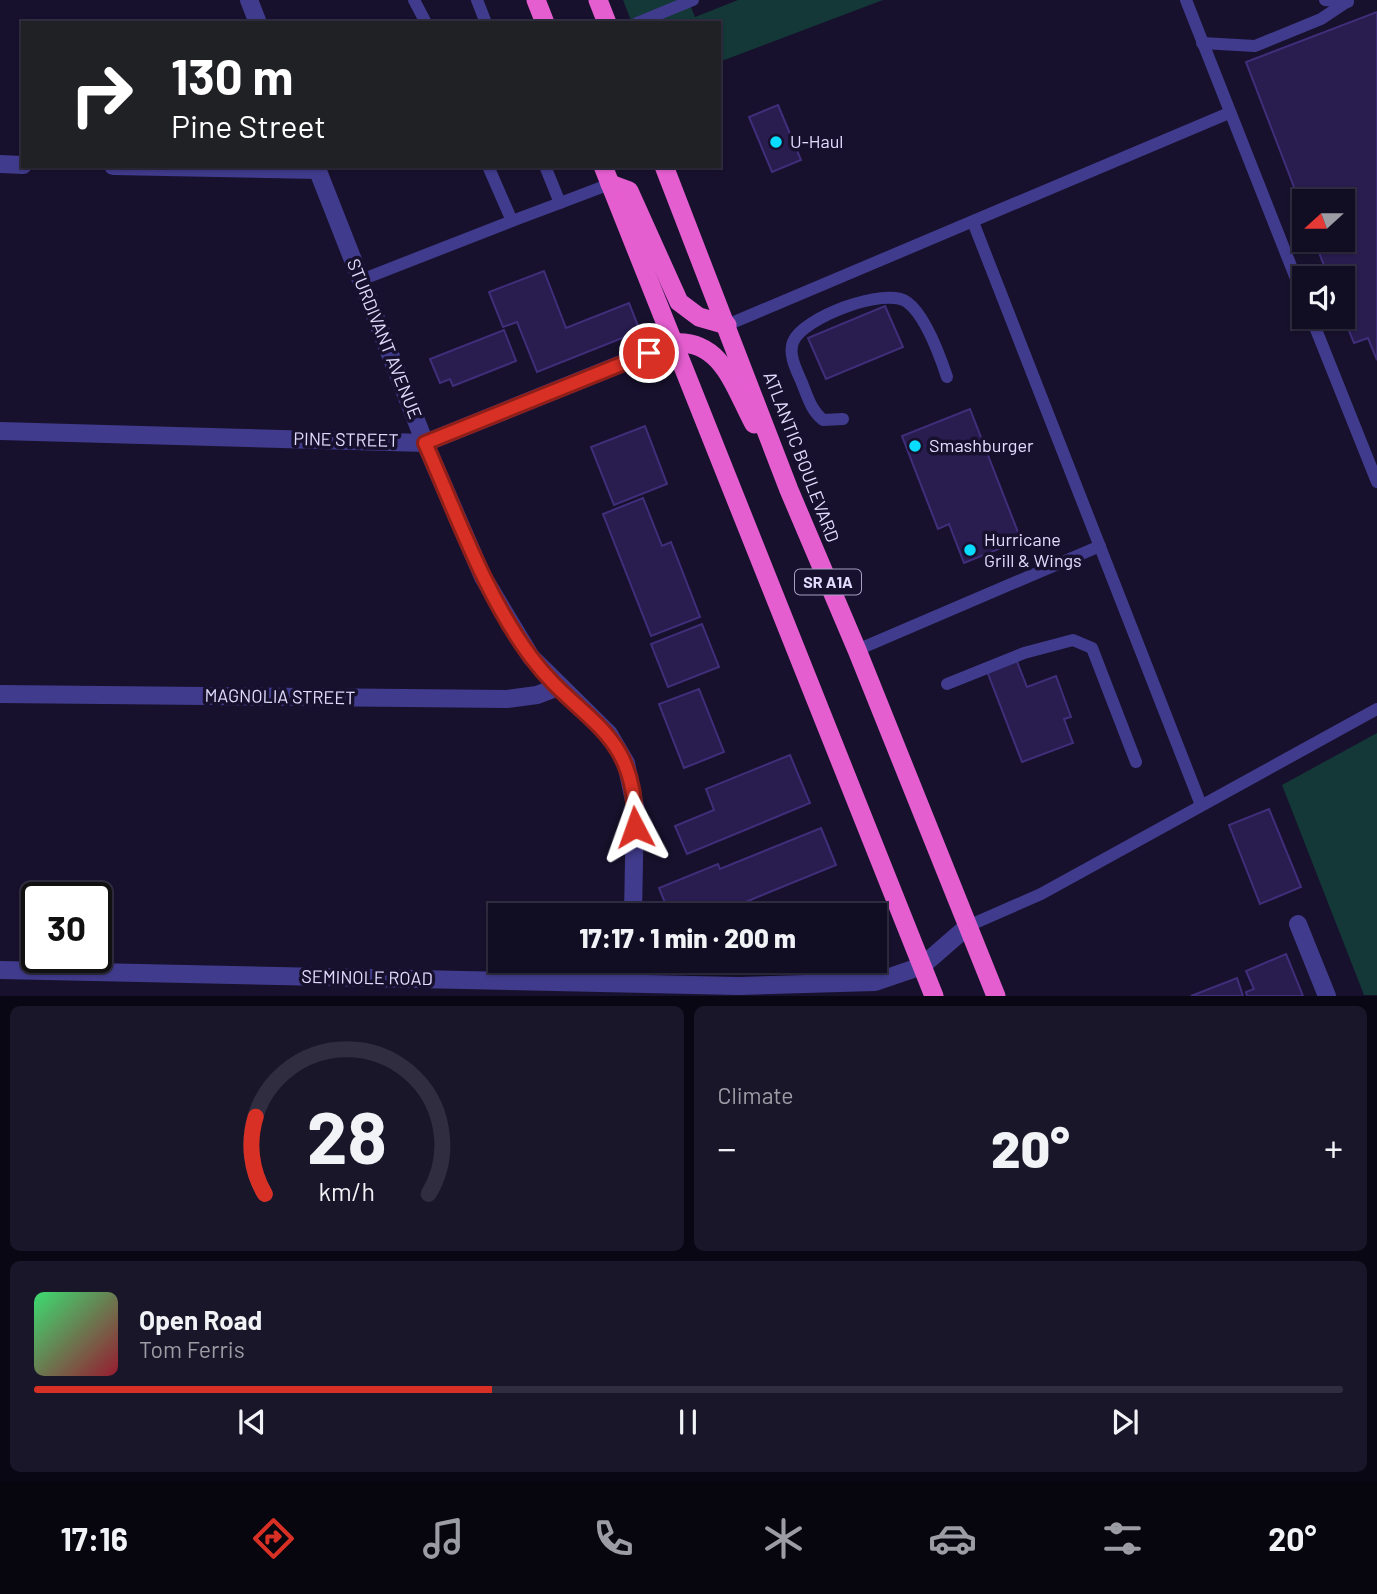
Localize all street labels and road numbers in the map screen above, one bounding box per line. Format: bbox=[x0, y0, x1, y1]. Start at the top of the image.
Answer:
street label: STURDIVANT AVENUE bbox=[343, 255, 427, 422]
street label: ATLANTIC BOULEVARD bbox=[759, 368, 845, 545]
street label: PINE STREET bbox=[293, 427, 399, 451]
road number: SR A1A bbox=[795, 569, 861, 594]
street label: MAGNOLIA STREET bbox=[204, 684, 356, 708]
street label: SEMINOLE ROAD bbox=[301, 965, 433, 989]

